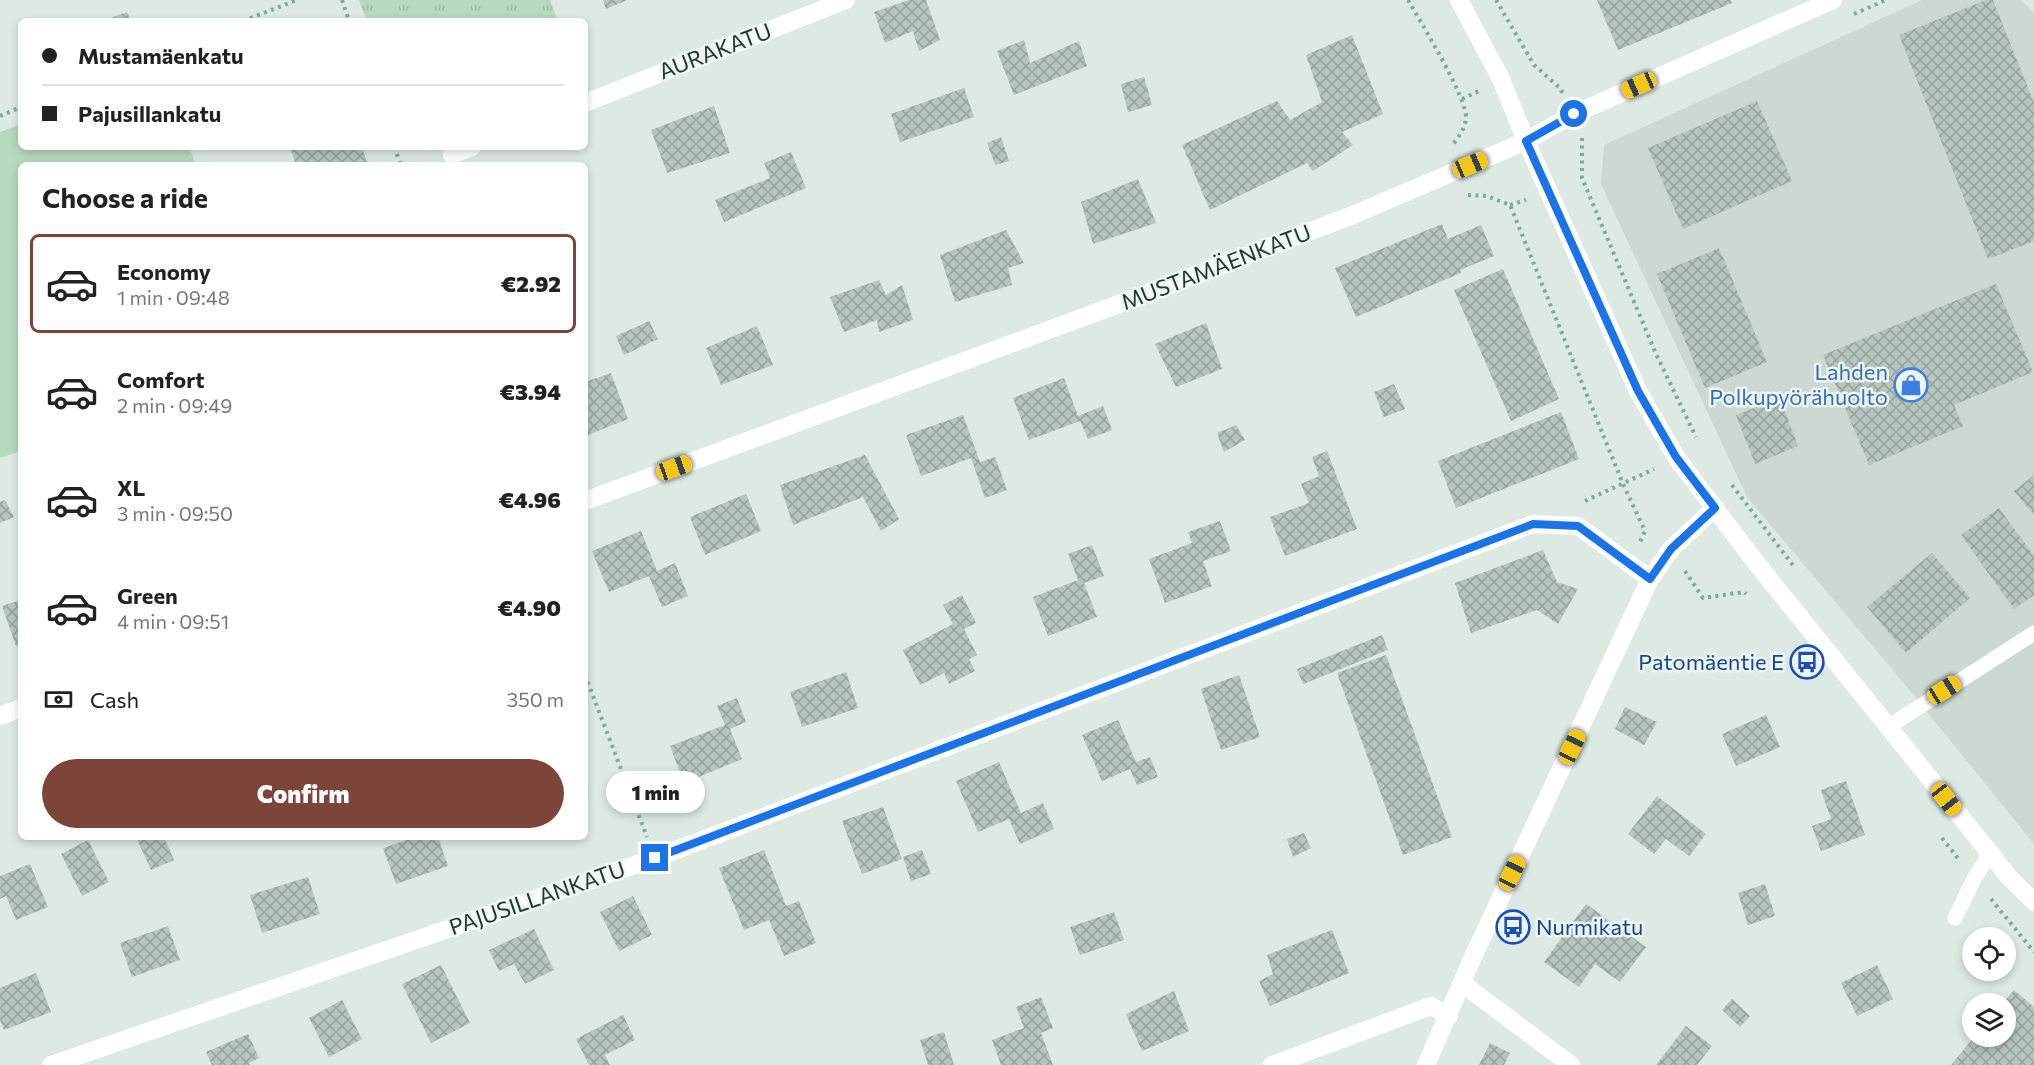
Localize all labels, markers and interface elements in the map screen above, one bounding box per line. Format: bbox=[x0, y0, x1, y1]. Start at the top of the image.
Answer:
street label: AURAKATU bbox=[655, 17, 775, 84]
text: Mustamäenkatu bbox=[78, 42, 244, 69]
car bbox=[1619, 69, 1659, 101]
text: Pajusillankatu bbox=[78, 100, 221, 127]
route start bbox=[1560, 100, 1587, 127]
car bbox=[1450, 150, 1490, 180]
text: Choose a ride bbox=[42, 181, 208, 214]
street label: MUSTAMÄENKATU bbox=[1117, 218, 1314, 315]
icon: car bbox=[45, 257, 99, 311]
text: Economy bbox=[117, 258, 211, 285]
text: €2.92 bbox=[501, 270, 561, 297]
text: 1 min · 09:48 bbox=[117, 285, 230, 309]
place label: Lahden Polkupyörähuolto bbox=[1709, 358, 1888, 410]
icon: car bbox=[45, 365, 99, 419]
text: Comfort bbox=[117, 366, 205, 393]
shop icon: Lahden Polkupyörähuolto bbox=[1893, 367, 1929, 403]
text: €3.94 bbox=[500, 378, 561, 405]
text: 2 min · 09:49 bbox=[117, 393, 232, 417]
car bbox=[654, 453, 694, 483]
icon: car bbox=[45, 473, 99, 527]
text: XL bbox=[117, 474, 145, 501]
text: €4.96 bbox=[499, 486, 561, 513]
text: 3 min · 09:50 bbox=[117, 501, 233, 525]
icon: car bbox=[45, 581, 99, 635]
text: Green bbox=[117, 582, 178, 609]
text: €4.90 bbox=[497, 594, 561, 621]
text: 4 min · 09:51 bbox=[117, 609, 229, 633]
bus stop icon: Patomäentie E bbox=[1789, 644, 1825, 680]
place label: Patomäentie E bbox=[1638, 648, 1784, 675]
car bbox=[1924, 673, 1964, 707]
icon: cash bbox=[42, 683, 75, 716]
text: Cash bbox=[90, 686, 139, 713]
text: 350 m bbox=[507, 687, 564, 711]
car bbox=[1556, 727, 1588, 767]
button: Confirm bbox=[42, 759, 564, 828]
callout: 1 min bbox=[606, 771, 704, 813]
car bbox=[1928, 779, 1964, 819]
text: 1 min bbox=[631, 780, 680, 804]
route end bbox=[641, 844, 668, 871]
car bbox=[1496, 853, 1528, 893]
street label: PAJUSILLANKATU bbox=[445, 855, 628, 940]
bus stop icon: Nurmikatu bbox=[1495, 909, 1531, 945]
place label: Nurmikatu bbox=[1536, 913, 1643, 940]
map controls bbox=[1962, 927, 2016, 1047]
button: locate bbox=[1962, 927, 2016, 981]
button: layers bbox=[1962, 993, 2016, 1047]

